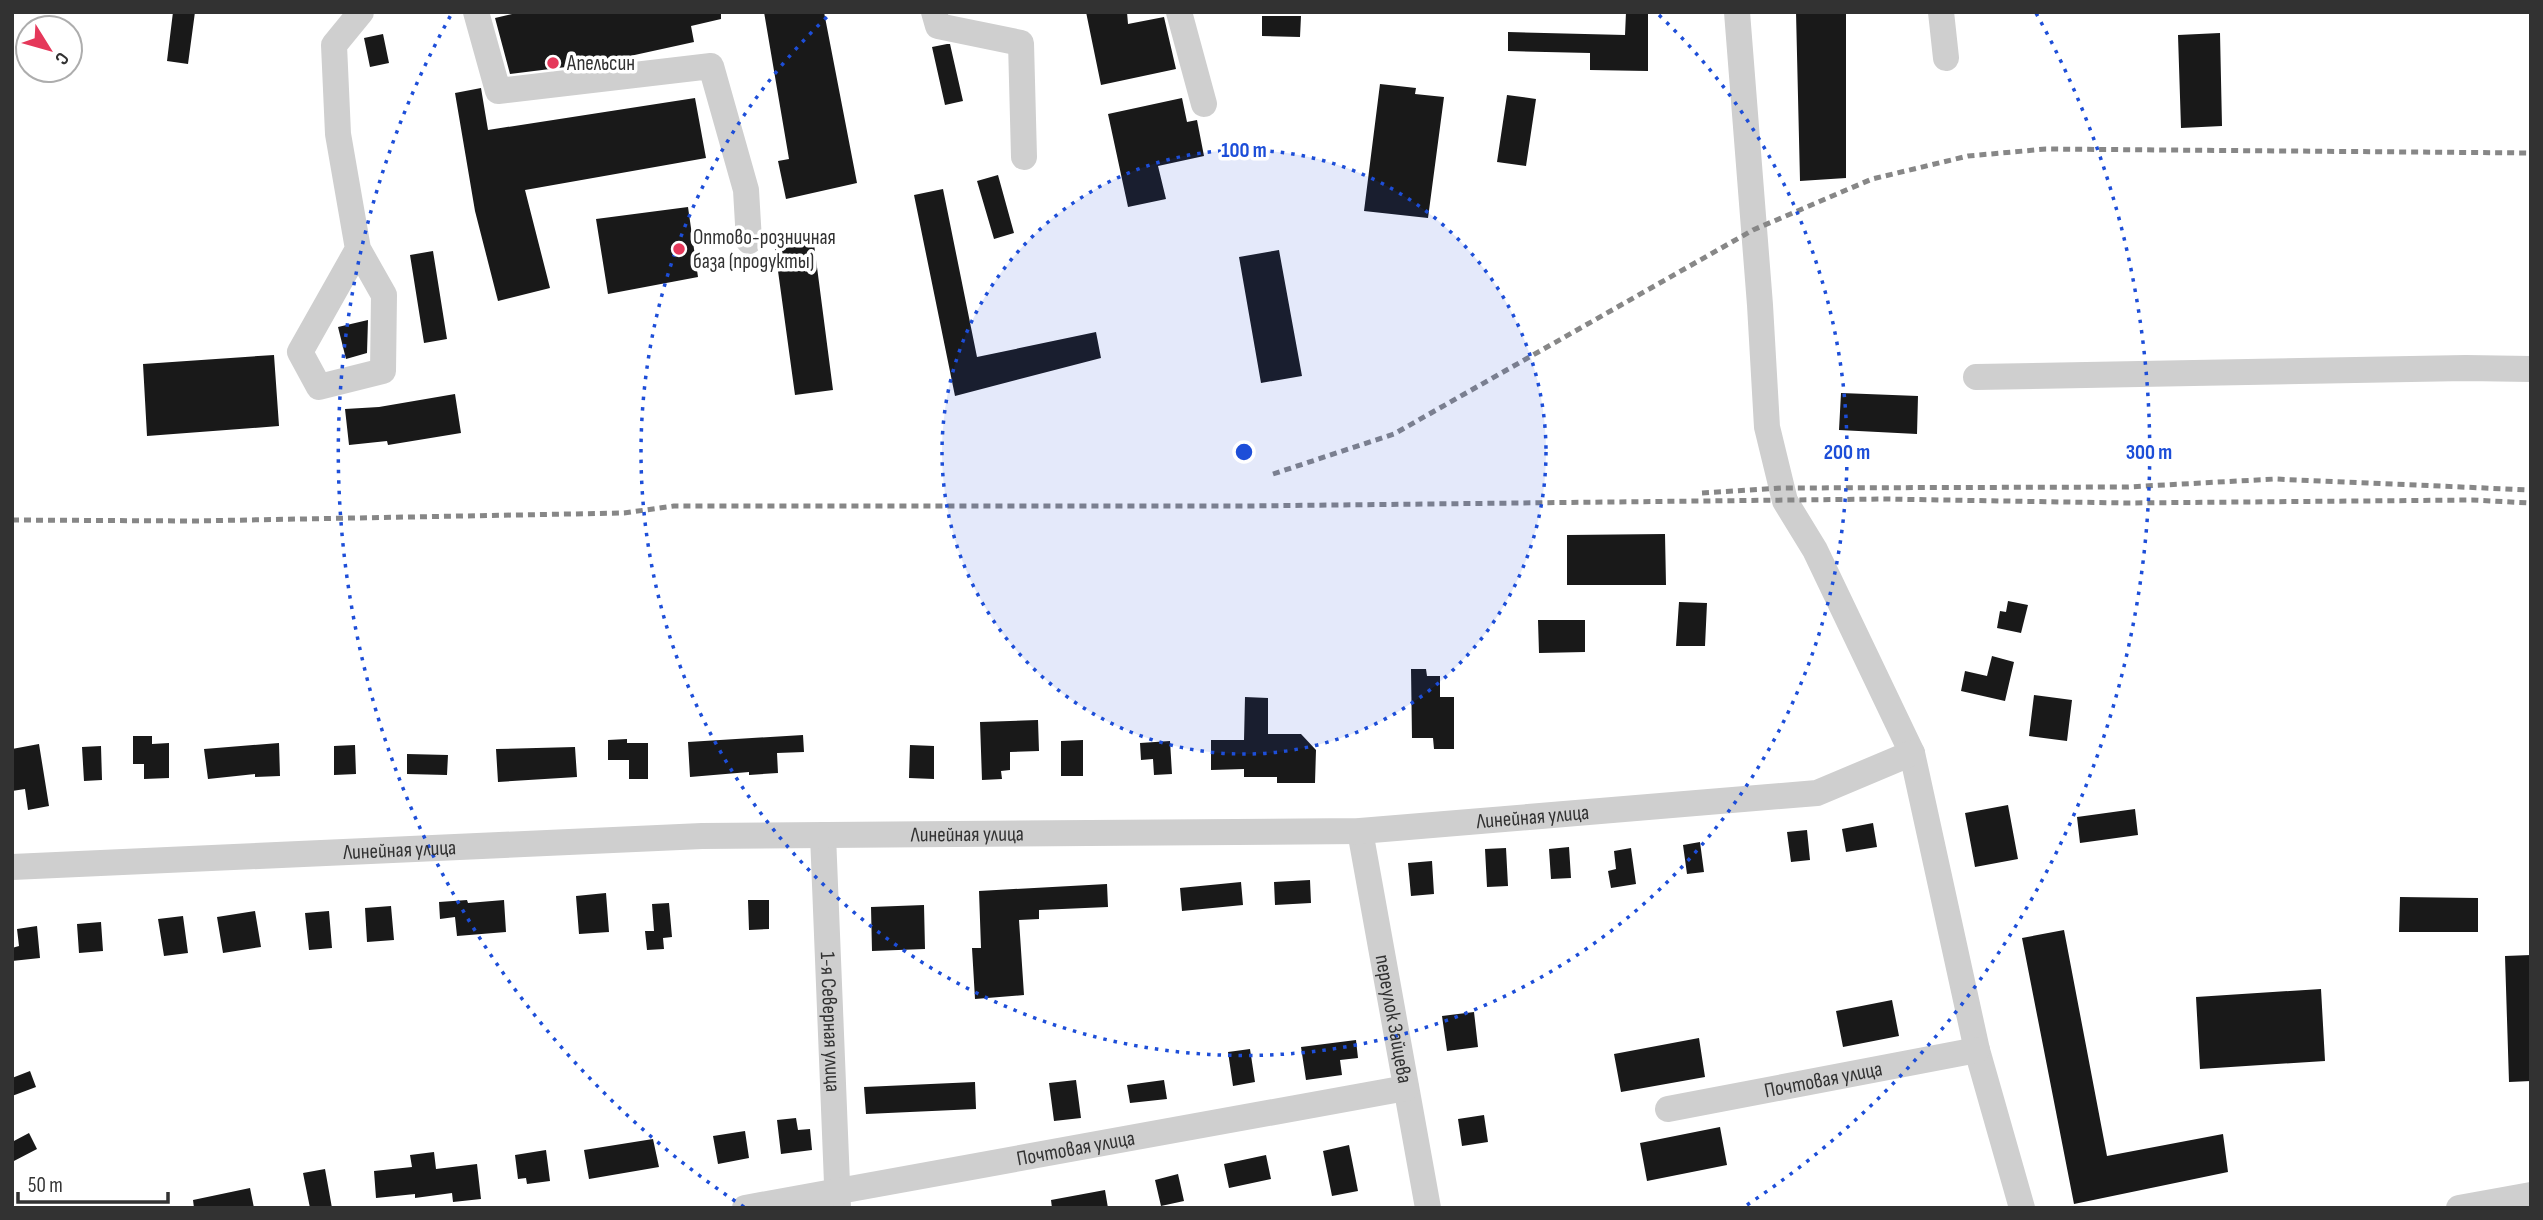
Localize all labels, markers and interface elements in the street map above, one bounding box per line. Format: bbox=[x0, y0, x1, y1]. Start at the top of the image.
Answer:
north arrow bbox=[14, 14, 84, 84]
text: С bbox=[49, 48, 73, 69]
place label: Апельсин bbox=[566, 51, 635, 76]
marker: Апельсин bbox=[545, 55, 561, 71]
text: 100 m bbox=[1221, 138, 1267, 163]
place label: Оптово-розничная база (продукты) bbox=[693, 225, 836, 274]
marker: Оптово-розничная база (продукты) bbox=[671, 241, 687, 257]
centre of rings bbox=[1232, 440, 1256, 464]
text: 200 m bbox=[1824, 440, 1870, 465]
text: 300 m bbox=[2126, 440, 2172, 465]
street label: Линейная улица bbox=[1474, 799, 1590, 834]
street label: Линейная улица bbox=[910, 821, 1024, 847]
street label: Линейная улица bbox=[342, 835, 457, 865]
street label: 1-я Северная улица bbox=[815, 951, 846, 1093]
street label: переулок Зайцева bbox=[1370, 953, 1418, 1085]
street label: Почтовая улица bbox=[1762, 1056, 1884, 1103]
street label: Почтовая улица bbox=[1015, 1125, 1137, 1171]
scale bar bbox=[18, 1160, 168, 1204]
text: 50 m bbox=[28, 1173, 63, 1198]

